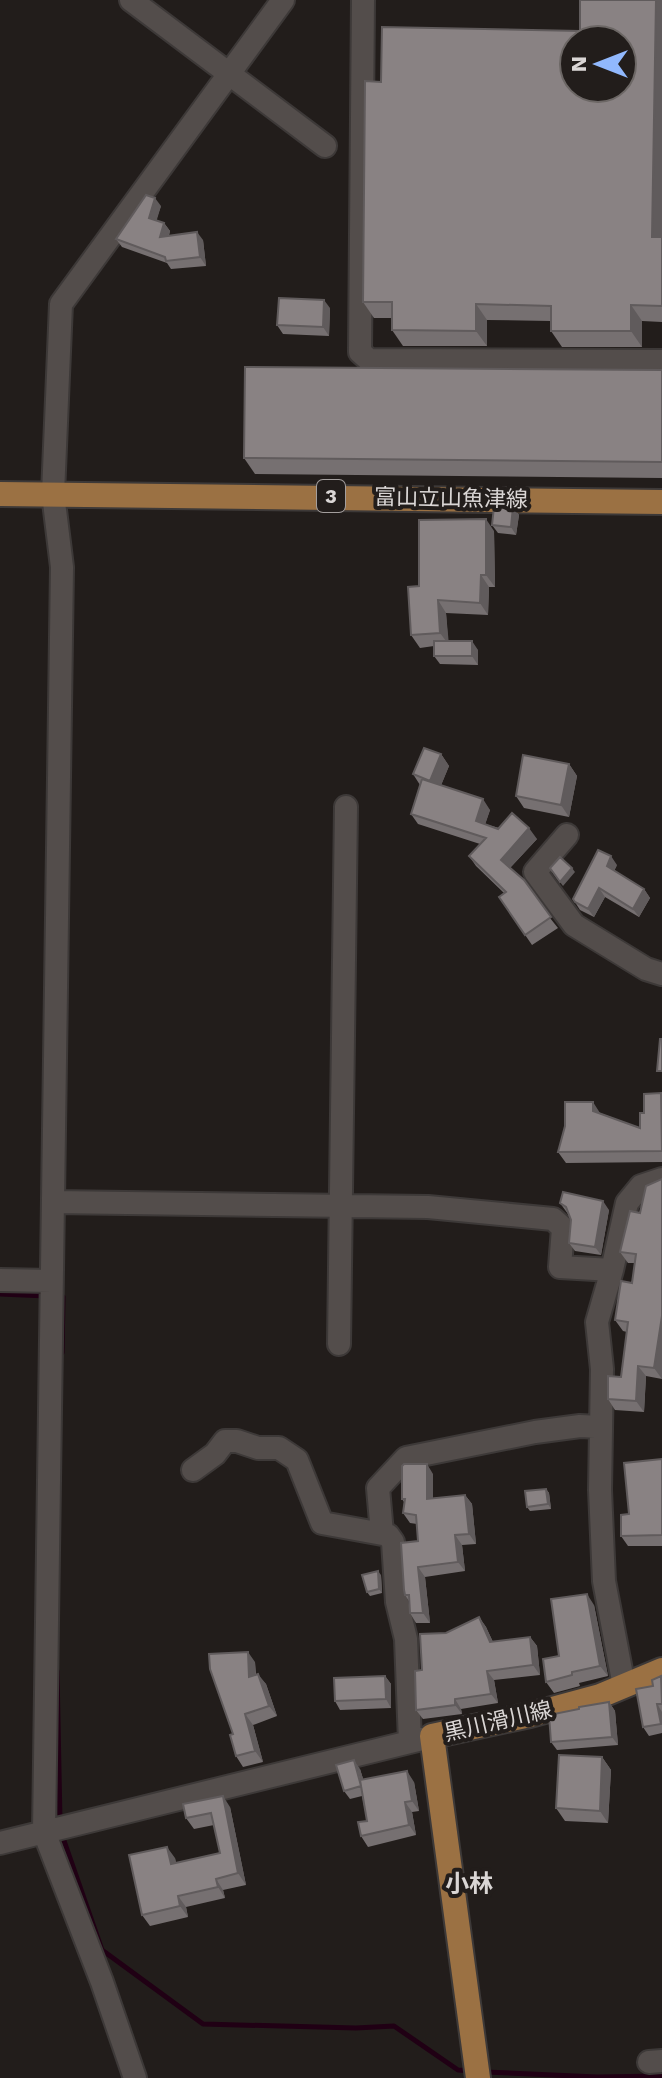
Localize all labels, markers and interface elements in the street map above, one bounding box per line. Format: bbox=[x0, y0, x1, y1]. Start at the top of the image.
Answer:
north arrow bbox=[558, 24, 638, 104]
text: N bbox=[566, 56, 591, 72]
road number: 3 bbox=[317, 480, 345, 512]
street label: 富山立山魚津線 bbox=[374, 484, 528, 512]
street label: 黒川滑川線 bbox=[442, 1696, 554, 1746]
district label: 小林 bbox=[445, 1870, 493, 1898]

